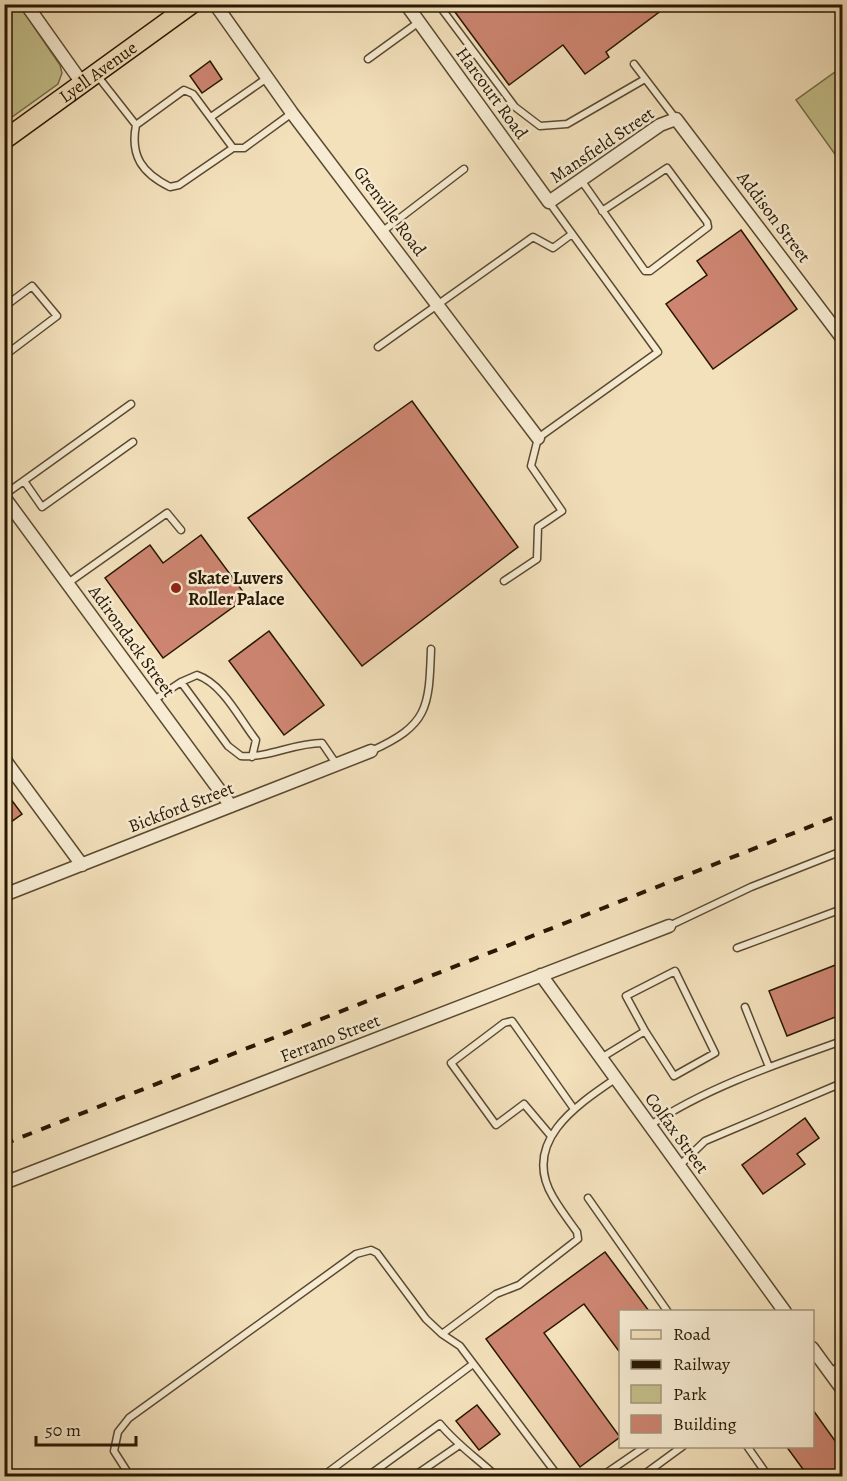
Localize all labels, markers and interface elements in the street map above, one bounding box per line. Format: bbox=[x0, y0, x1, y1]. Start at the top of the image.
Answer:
street label: Lyell Avenue bbox=[54, 36, 142, 108]
street label: Harcourt Road bbox=[450, 42, 534, 144]
street label: Mansfield Street bbox=[545, 101, 659, 189]
street label: Grenville Road bbox=[348, 161, 432, 261]
street label: Addison Street bbox=[731, 166, 816, 268]
place label: Skate Luvers Roller Palace bbox=[188, 566, 285, 611]
street label: Adirondack Street bbox=[83, 579, 181, 702]
marker: Skate Luvers Roller Palace bbox=[169, 581, 183, 595]
street label: Bickford Street bbox=[125, 776, 237, 838]
street label: Ferrano Street bbox=[277, 1008, 383, 1068]
street label: Colfax Street bbox=[639, 1088, 715, 1178]
legend bbox=[619, 1310, 814, 1448]
text: Road bbox=[673, 1322, 711, 1346]
text: Railway bbox=[673, 1352, 731, 1376]
text: Park bbox=[673, 1382, 707, 1406]
scale bar bbox=[36, 1409, 136, 1447]
text: Building bbox=[673, 1412, 737, 1436]
text: 50 m bbox=[45, 1418, 81, 1442]

